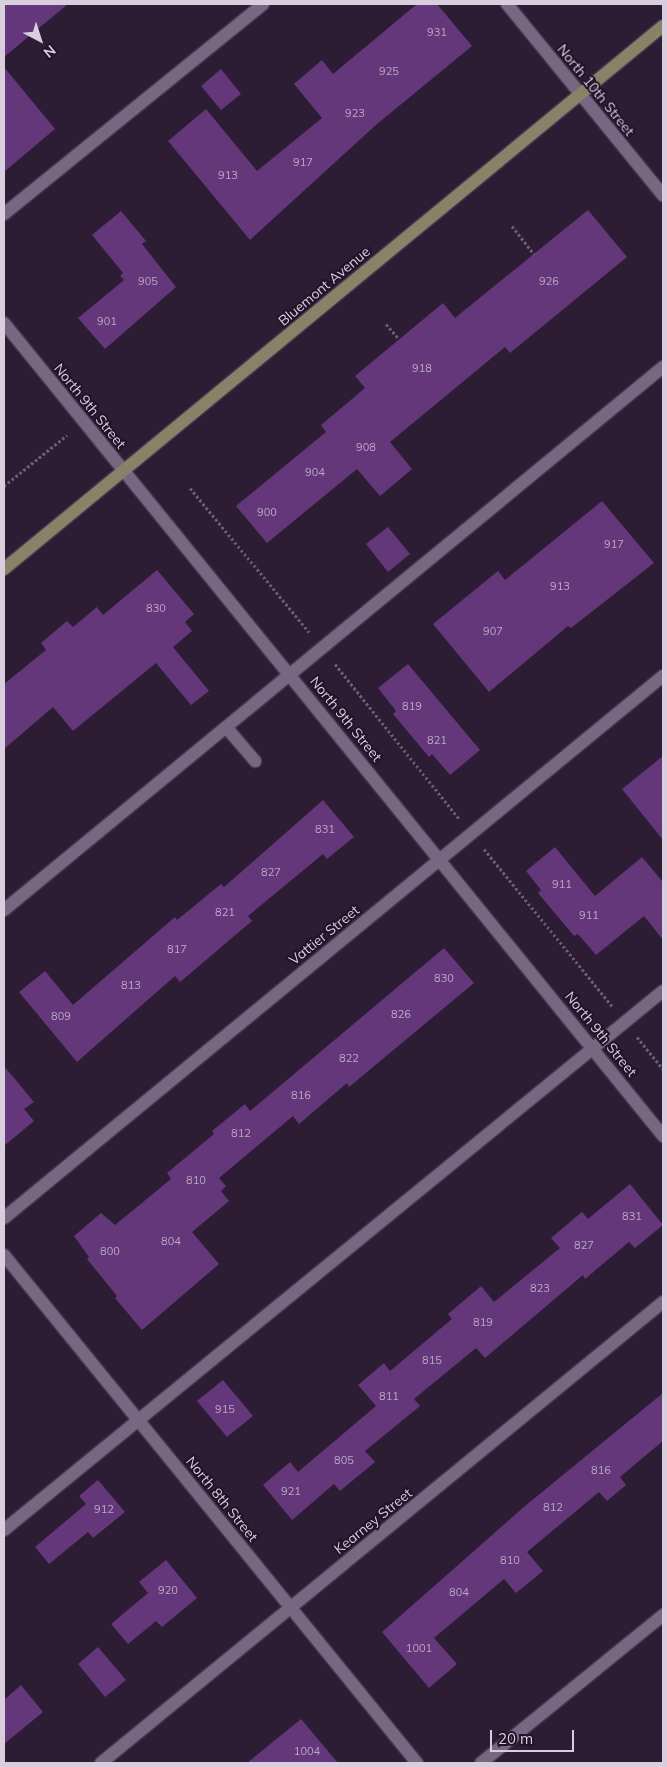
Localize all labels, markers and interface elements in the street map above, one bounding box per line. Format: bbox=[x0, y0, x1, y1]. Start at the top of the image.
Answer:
north arrow bbox=[15, 15, 65, 65]
house number: 931 bbox=[427, 25, 447, 39]
text: N bbox=[40, 41, 59, 62]
street label: North 10th Street bbox=[554, 41, 638, 139]
house number: 925 bbox=[379, 64, 399, 78]
house number: 923 bbox=[345, 106, 365, 120]
house number: 917 bbox=[293, 155, 313, 169]
house number: 913 bbox=[218, 168, 238, 182]
street label: Bluemont Avenue bbox=[275, 243, 373, 329]
house number: 905 bbox=[138, 274, 158, 288]
house number: 926 bbox=[539, 274, 559, 288]
house number: 901 bbox=[97, 314, 117, 328]
street label: North 9th Street bbox=[51, 360, 129, 452]
house number: 918 bbox=[412, 361, 432, 375]
house number: 908 bbox=[356, 440, 376, 454]
house number: 904 bbox=[305, 465, 325, 479]
house number: 900 bbox=[257, 505, 277, 519]
house number: 917 bbox=[604, 537, 624, 551]
house number: 913 bbox=[550, 579, 570, 593]
house number: 830 bbox=[146, 601, 166, 615]
house number: 907 bbox=[483, 624, 503, 638]
street label: North 9th Street bbox=[307, 673, 385, 765]
house number: 819 bbox=[402, 699, 422, 713]
house number: 821 bbox=[427, 733, 447, 747]
house number: 831 bbox=[315, 822, 335, 836]
house number: 827 bbox=[261, 865, 281, 879]
house number: 911 bbox=[552, 877, 572, 891]
street label: Vattier Street bbox=[286, 902, 362, 968]
house number: 821 bbox=[215, 905, 235, 919]
house number: 911 bbox=[579, 908, 599, 922]
house number: 817 bbox=[167, 942, 187, 956]
house number: 830 bbox=[434, 971, 454, 985]
house number: 813 bbox=[121, 978, 141, 992]
street label: North 9th Street bbox=[562, 988, 640, 1080]
house number: 826 bbox=[391, 1007, 411, 1021]
house number: 809 bbox=[51, 1009, 71, 1023]
house number: 822 bbox=[339, 1051, 359, 1065]
house number: 816 bbox=[291, 1088, 311, 1102]
house number: 812 bbox=[231, 1126, 251, 1140]
house number: 810 bbox=[186, 1173, 206, 1187]
house number: 831 bbox=[622, 1209, 642, 1223]
house number: 804 bbox=[161, 1234, 181, 1248]
house number: 827 bbox=[574, 1238, 594, 1252]
house number: 800 bbox=[100, 1244, 120, 1258]
house number: 823 bbox=[530, 1281, 550, 1295]
house number: 819 bbox=[473, 1315, 493, 1329]
house number: 815 bbox=[422, 1353, 442, 1367]
house number: 811 bbox=[379, 1389, 399, 1403]
house number: 915 bbox=[215, 1402, 235, 1416]
street label: North 8th Street bbox=[183, 1453, 261, 1545]
house number: 805 bbox=[334, 1453, 354, 1467]
house number: 816 bbox=[591, 1463, 611, 1477]
house number: 921 bbox=[281, 1484, 301, 1498]
street label: Kearney Street bbox=[331, 1484, 415, 1558]
house number: 812 bbox=[543, 1500, 563, 1514]
house number: 912 bbox=[94, 1502, 114, 1516]
house number: 810 bbox=[500, 1553, 520, 1567]
house number: 920 bbox=[158, 1583, 178, 1597]
house number: 804 bbox=[449, 1585, 469, 1599]
house number: 1001 bbox=[406, 1641, 432, 1655]
scale bar bbox=[492, 1720, 576, 1752]
text: 20 m bbox=[498, 1729, 533, 1748]
house number: 1004 bbox=[294, 1744, 320, 1758]

